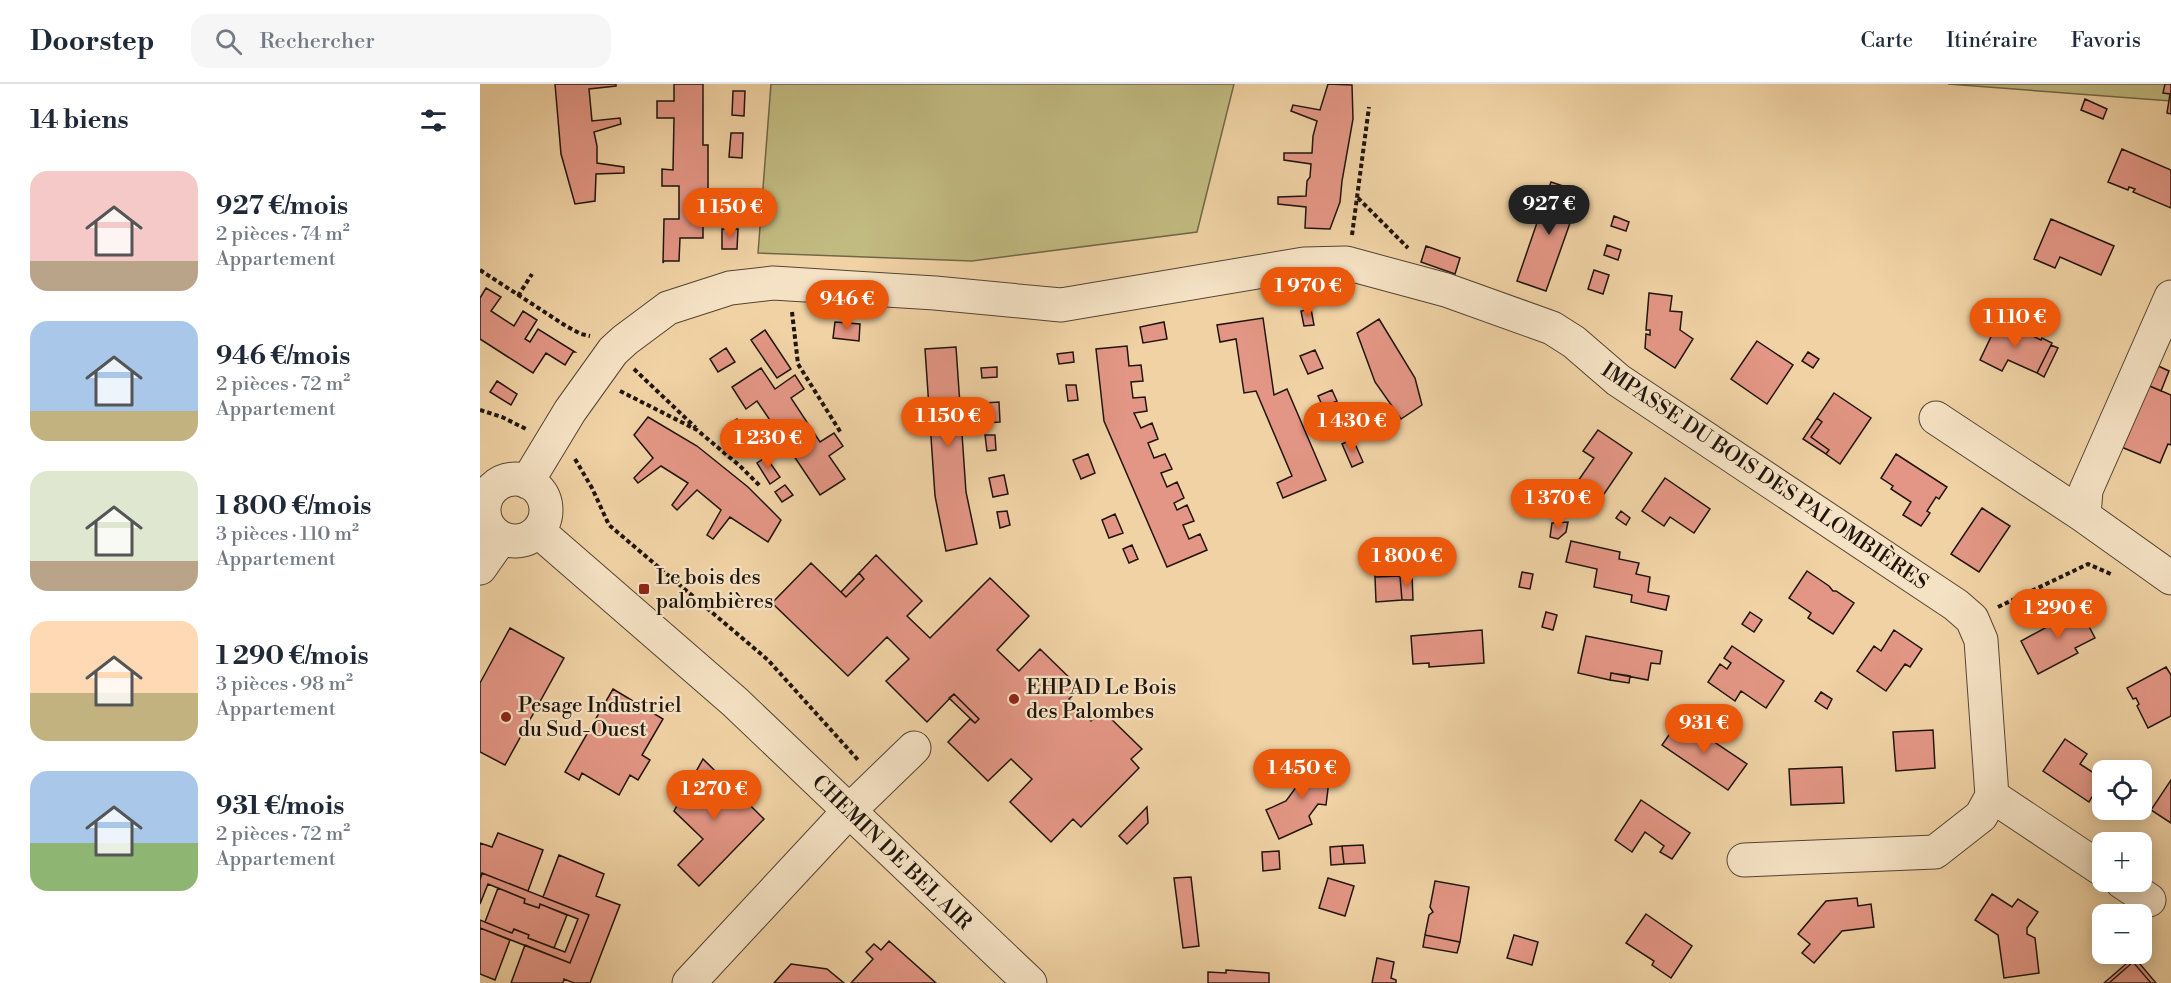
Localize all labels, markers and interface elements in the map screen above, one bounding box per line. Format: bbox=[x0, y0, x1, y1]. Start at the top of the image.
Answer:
search box bbox=[191, 14, 611, 68]
text: Doorstep bbox=[30, 24, 155, 59]
icon: search bbox=[212, 25, 245, 58]
text: Rechercher bbox=[260, 28, 375, 55]
text: Carte bbox=[1861, 28, 1913, 54]
text: Itinéraire bbox=[1946, 28, 2038, 54]
text: Favoris bbox=[2071, 28, 2141, 54]
text: 14 biens bbox=[30, 104, 129, 136]
icon: filters bbox=[417, 104, 450, 137]
pin: 927 € bbox=[1507, 185, 1591, 236]
pin: 1 150 € bbox=[675, 188, 785, 239]
text: 927 €/mois bbox=[216, 190, 348, 222]
text: 927 € bbox=[1523, 192, 1575, 217]
icon: home bbox=[78, 195, 150, 267]
text: 1 150 € bbox=[697, 195, 763, 220]
text: 2 pièces · 74 m² bbox=[216, 222, 350, 247]
text: Appartement bbox=[216, 247, 336, 272]
pin: 1 970 € bbox=[1253, 267, 1363, 318]
text: 1 970 € bbox=[1274, 274, 1342, 299]
pin: 946 € bbox=[805, 280, 889, 331]
text: 946 € bbox=[820, 287, 874, 312]
pin: 1 110 € bbox=[1960, 298, 2070, 349]
text: 1 110 € bbox=[1984, 305, 2046, 330]
text: 946 €/mois bbox=[216, 340, 350, 372]
icon: home bbox=[78, 345, 150, 417]
street label: IMPASSE DU BOIS DES PALOMBIÈRES bbox=[1596, 356, 1934, 596]
text: 2 pièces · 72 m² bbox=[216, 372, 350, 397]
text: Appartement bbox=[216, 397, 336, 422]
pin: 1 150 € bbox=[893, 397, 1003, 448]
pin: 1 430 € bbox=[1297, 402, 1407, 453]
text: 1 150 € bbox=[915, 404, 981, 429]
text: 1 430 € bbox=[1318, 409, 1387, 434]
pin: 1 230 € bbox=[713, 419, 823, 470]
text: 1 230 € bbox=[734, 426, 802, 451]
pin: 1 370 € bbox=[1503, 479, 1613, 530]
text: 1 370 € bbox=[1525, 486, 1591, 511]
text: 1 800 €/mois bbox=[216, 490, 371, 522]
icon: home bbox=[78, 495, 150, 567]
text: 3 pièces · 110 m² bbox=[216, 522, 359, 547]
pin: 1 800 € bbox=[1352, 537, 1462, 588]
text: 1 800 € bbox=[1372, 544, 1442, 569]
text: Appartement bbox=[216, 547, 336, 572]
place label: Le bois des palombières bbox=[656, 565, 773, 615]
marker: Le bois des palombières bbox=[637, 582, 651, 596]
pin: 1 290 € bbox=[2003, 589, 2113, 640]
text: 1 290 € bbox=[2024, 596, 2092, 621]
text: 1 290 €/mois bbox=[216, 640, 369, 672]
icon: home bbox=[78, 645, 150, 717]
text: 3 pièces · 98 m² bbox=[216, 672, 353, 697]
place label: EHPAD Le Bois des Palombes bbox=[1026, 675, 1176, 725]
marker: EHPAD Le Bois des Palombes bbox=[1007, 692, 1021, 706]
place label: Pesage Industriel du Sud-Ouest bbox=[518, 693, 681, 743]
text: Appartement bbox=[216, 697, 336, 722]
pin: 931 € bbox=[1662, 704, 1746, 755]
marker: Pesage Industriel du Sud-Ouest bbox=[499, 710, 513, 724]
text: 931 € bbox=[1679, 711, 1729, 736]
pin: 1 450 € bbox=[1247, 749, 1357, 800]
text: 1 450 € bbox=[1267, 756, 1337, 781]
map controls bbox=[2092, 760, 2152, 964]
button: locate bbox=[2092, 760, 2152, 820]
pin: 1 270 € bbox=[659, 770, 769, 821]
street label: CHEMIN DE BEL AIR bbox=[806, 770, 977, 936]
text: 1 270 € bbox=[680, 777, 748, 802]
text: 931 €/mois bbox=[216, 790, 344, 822]
icon: home bbox=[78, 795, 150, 867]
text: 2 pièces · 72 m² bbox=[216, 822, 350, 847]
button: + bbox=[2092, 832, 2152, 892]
text: Appartement bbox=[216, 847, 336, 872]
button: − bbox=[2092, 904, 2152, 964]

